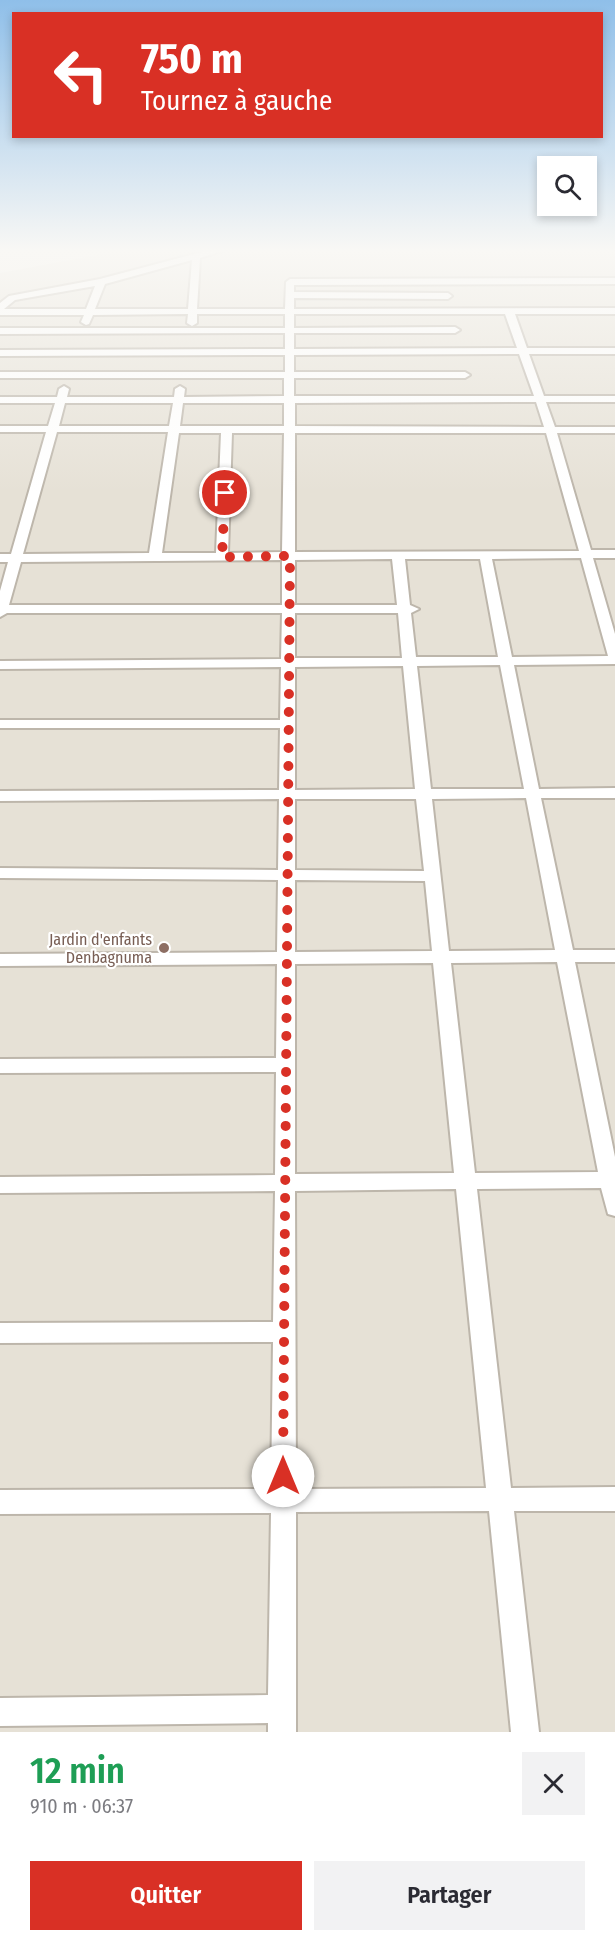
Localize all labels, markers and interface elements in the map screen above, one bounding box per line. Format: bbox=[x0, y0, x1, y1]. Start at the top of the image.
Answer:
text: 750 m bbox=[141, 34, 243, 84]
icon: left bbox=[42, 36, 120, 114]
text: Tournez à gauche bbox=[141, 85, 332, 117]
map controls bbox=[537, 156, 597, 216]
button: search bbox=[537, 156, 597, 216]
pin bbox=[199, 467, 250, 518]
icon: arrive bbox=[208, 476, 241, 509]
place label: Jardin d'enfants Denbagnuma bbox=[49, 930, 152, 967]
marker: Jardin d'enfants Denbagnuma bbox=[157, 941, 171, 955]
position arrow bbox=[251, 1444, 315, 1508]
text: 12 min bbox=[30, 1749, 125, 1793]
button: close bbox=[522, 1752, 585, 1815]
text: 910 m · 06:37 bbox=[30, 1794, 133, 1818]
button: Quitter bbox=[30, 1861, 302, 1930]
button: Partager bbox=[314, 1861, 585, 1930]

